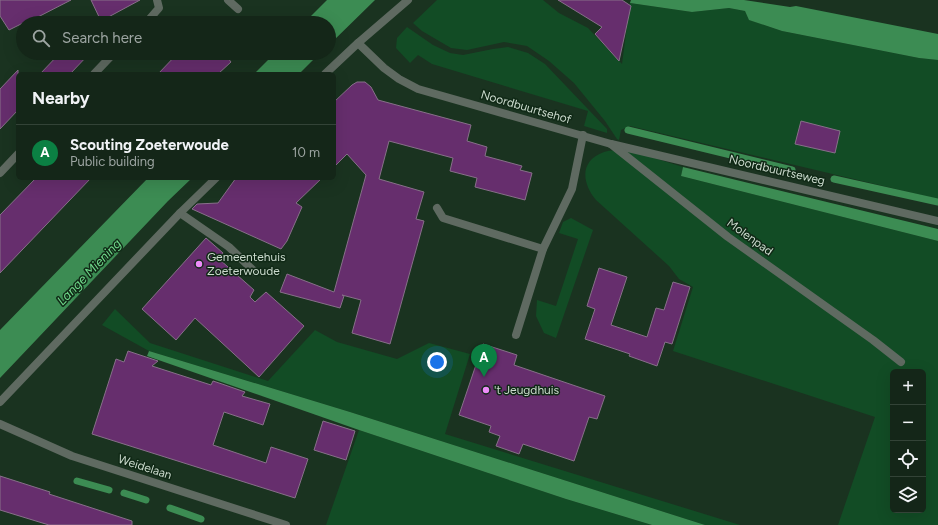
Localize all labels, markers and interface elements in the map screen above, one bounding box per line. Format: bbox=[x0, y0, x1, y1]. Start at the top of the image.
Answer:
search box bbox=[16, 16, 336, 60]
icon: search bbox=[30, 27, 52, 49]
text: Search here bbox=[62, 29, 142, 47]
street label: Noordbuurtsehof bbox=[479, 87, 573, 127]
text: Nearby bbox=[32, 88, 90, 108]
text: Scouting Zoeterwoude bbox=[70, 136, 229, 154]
text: A bbox=[40, 145, 50, 160]
text: 10 m bbox=[292, 145, 320, 160]
street label: Noordbuurtseweg bbox=[728, 152, 826, 188]
text: Public building bbox=[70, 154, 155, 169]
street label: Molenpad bbox=[724, 216, 776, 258]
water label: Lange Miening bbox=[54, 236, 124, 308]
place label: Gemeentehuis Zoeterwoude bbox=[207, 250, 286, 278]
marker: Gemeentehuis Zoeterwoude bbox=[194, 259, 204, 269]
pin: A bbox=[471, 344, 497, 377]
your location bbox=[427, 352, 447, 372]
map controls bbox=[890, 369, 926, 513]
button: + bbox=[890, 369, 926, 405]
place label: 't Jeugdhuis bbox=[494, 383, 560, 397]
marker: 't Jeugdhuis bbox=[481, 385, 491, 395]
button: − bbox=[890, 405, 926, 441]
button: locate bbox=[890, 441, 926, 477]
street label: Weidelaan bbox=[116, 452, 174, 482]
button: layers bbox=[890, 477, 926, 513]

